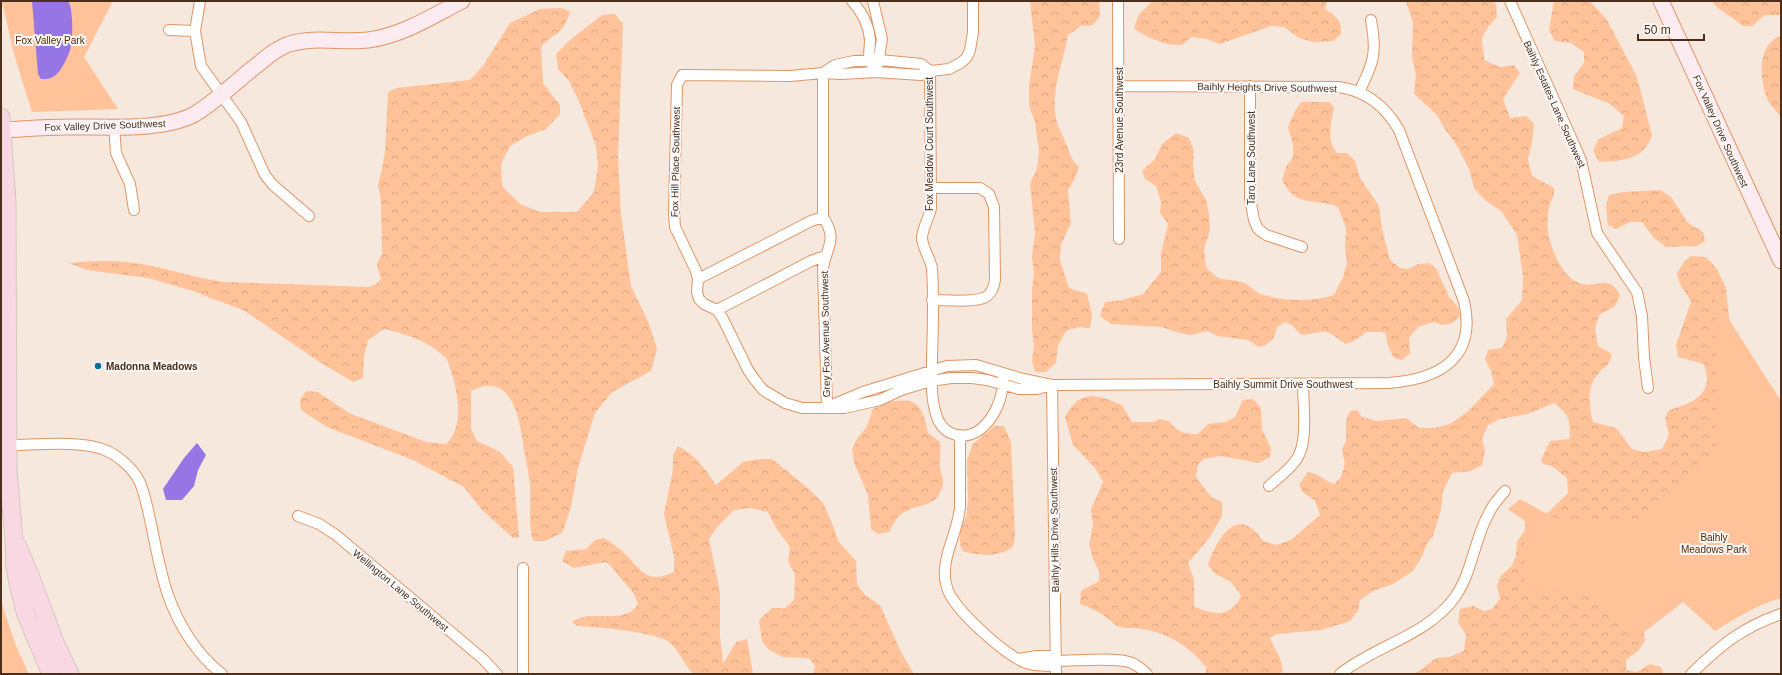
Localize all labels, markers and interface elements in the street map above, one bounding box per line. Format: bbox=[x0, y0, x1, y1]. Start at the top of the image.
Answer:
scale bar bbox=[1638, 16, 1704, 42]
text: 50 m bbox=[1644, 23, 1671, 37]
park label: Fox Valley Park bbox=[15, 35, 86, 46]
street label: Baihly Estates Lane Southwest bbox=[1521, 39, 1588, 170]
street label: 23rd Avenue Southwest bbox=[1114, 67, 1125, 173]
street label: Fox Valley Drive Southwest bbox=[1691, 73, 1750, 189]
street label: Fox Meadow Court Southwest bbox=[924, 77, 935, 211]
street label: Baihly Heights Drive Southwest bbox=[1197, 81, 1337, 94]
street label: Fox Hill Place Southwest bbox=[669, 106, 682, 217]
street label: Taro Lane Southwest bbox=[1246, 111, 1257, 205]
street label: Fox Valley Drive Southwest bbox=[44, 118, 166, 133]
street label: Grey Fox Avenue Southwest bbox=[819, 270, 832, 397]
marker: Madonna Meadows bbox=[93, 361, 103, 371]
place label: Madonna Meadows bbox=[106, 361, 198, 372]
street label: Baihly Summit Drive Southwest bbox=[1213, 379, 1353, 390]
street label: Baihly Hills Drive Southwest bbox=[1048, 467, 1061, 592]
park label: Baihly Meadows Park bbox=[1681, 532, 1748, 555]
street label: Wellington Lane Southwest bbox=[351, 547, 451, 634]

